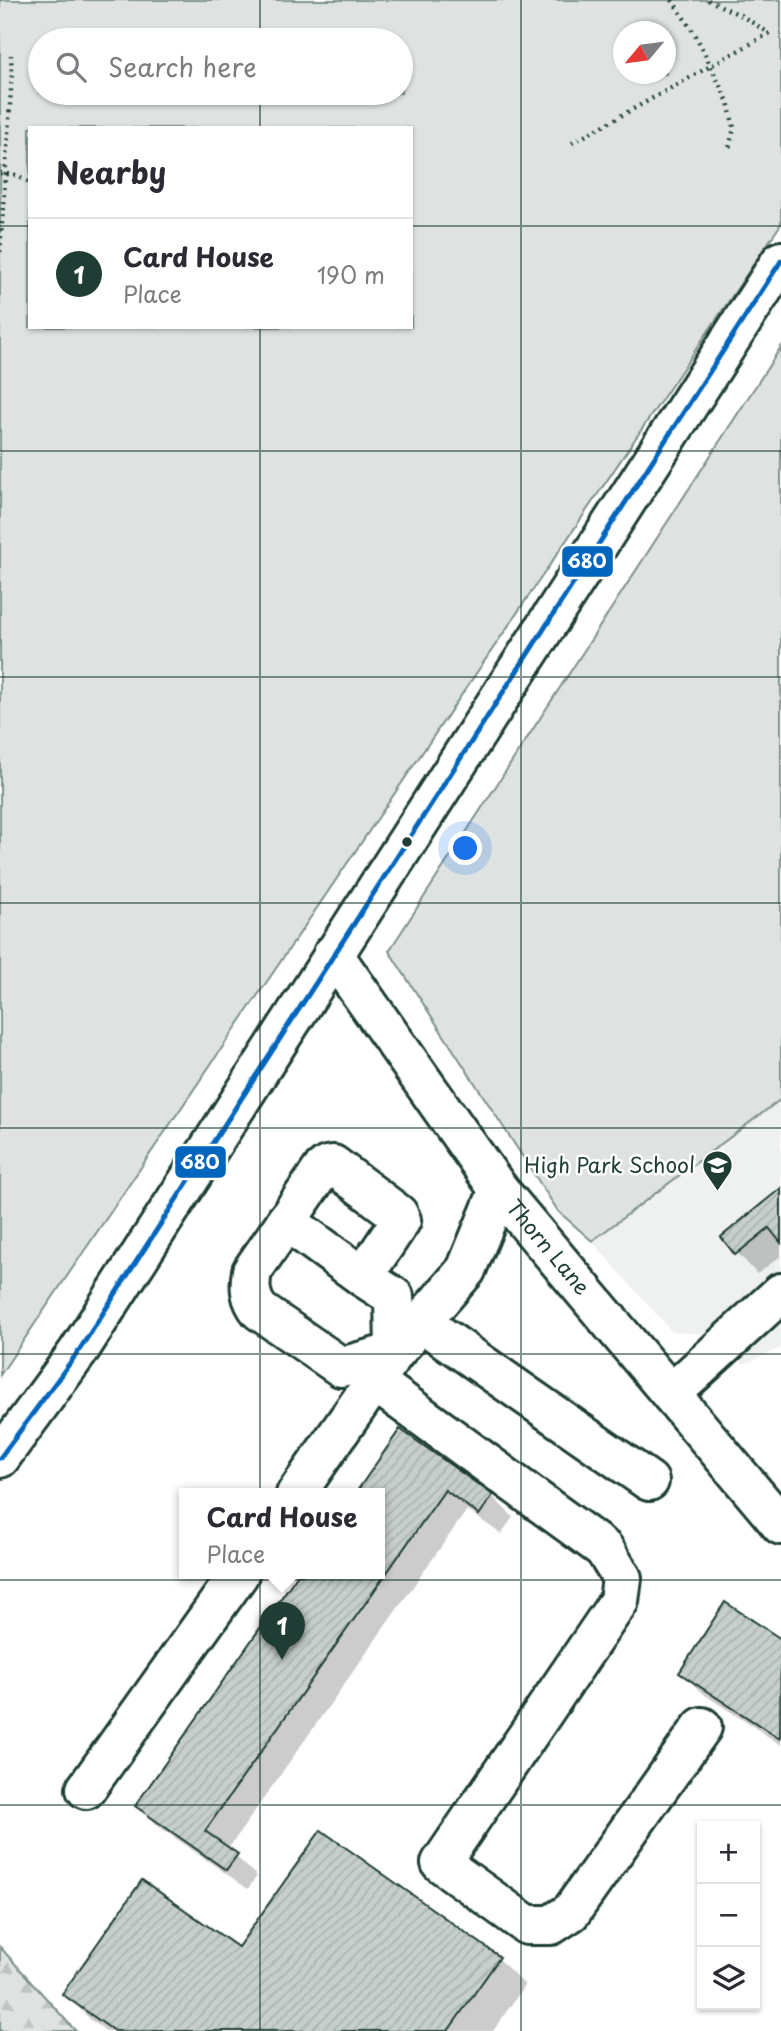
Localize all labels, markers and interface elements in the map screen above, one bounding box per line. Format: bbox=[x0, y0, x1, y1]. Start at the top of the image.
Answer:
north arrow bbox=[613, 21, 676, 84]
search box bbox=[28, 28, 413, 105]
text: Search here bbox=[108, 47, 257, 86]
icon: search bbox=[52, 48, 90, 86]
text: Nearby bbox=[56, 149, 166, 194]
text: Card House bbox=[123, 237, 274, 276]
text: 1 bbox=[74, 257, 85, 292]
text: 190 m bbox=[317, 257, 385, 292]
text: Place bbox=[123, 276, 182, 311]
line badge: 680 bbox=[561, 545, 614, 578]
text: 680 bbox=[567, 546, 607, 574]
your location bbox=[448, 831, 482, 865]
unlabelled marker bbox=[400, 835, 414, 849]
line badge: 680 bbox=[174, 1145, 227, 1179]
text: 680 bbox=[180, 1147, 220, 1175]
place label: High Park School bbox=[524, 1148, 695, 1180]
school or university icon: High Park School bbox=[701, 1149, 735, 1193]
street label: Thorn Lane bbox=[499, 1192, 599, 1301]
popup bbox=[179, 1488, 385, 1579]
text: Card House bbox=[207, 1497, 357, 1536]
text: Place bbox=[207, 1536, 265, 1571]
pin: 1 bbox=[259, 1602, 305, 1660]
map controls bbox=[697, 1821, 760, 2010]
button: + bbox=[697, 1821, 760, 1884]
button: − bbox=[697, 1884, 760, 1947]
button: layers bbox=[697, 1947, 760, 2010]

